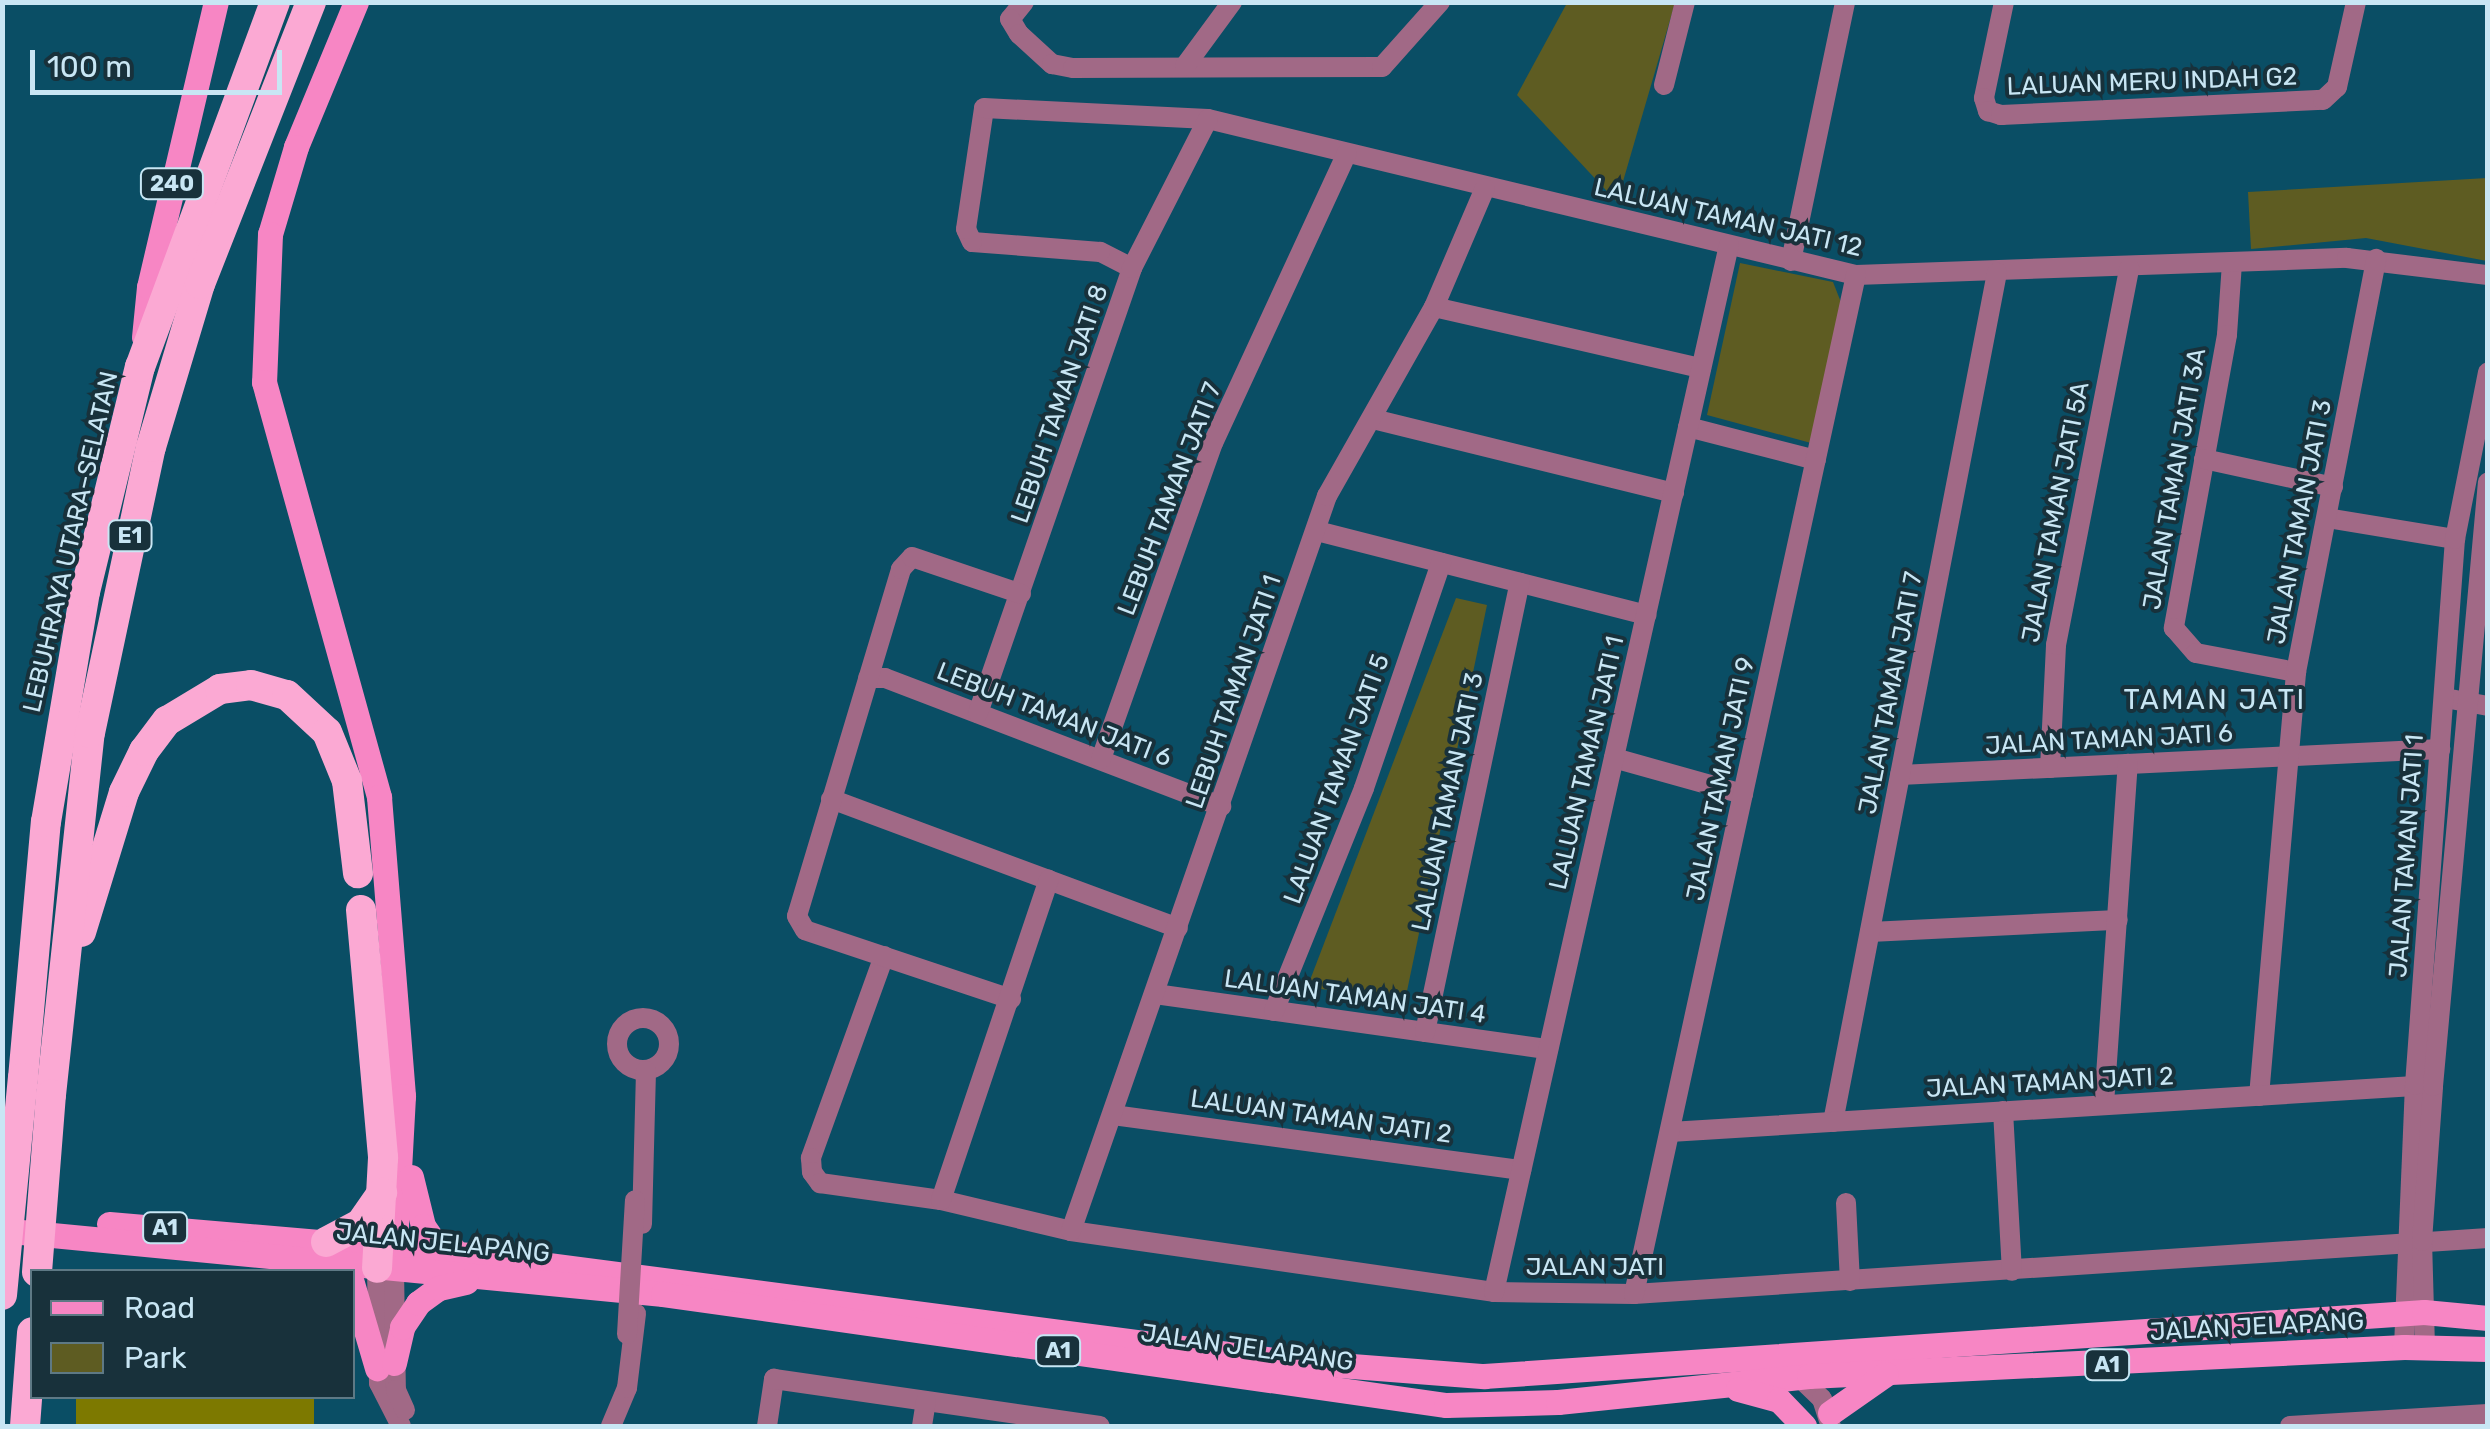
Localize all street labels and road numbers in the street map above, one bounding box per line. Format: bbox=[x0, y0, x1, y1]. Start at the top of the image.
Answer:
street label: LALUAN MERU INDAH G2 bbox=[2006, 62, 2298, 102]
road number: 240 bbox=[140, 167, 204, 201]
street label: LALUAN TAMAN JATI 12 bbox=[1591, 172, 1865, 264]
street label: LEBUH TAMAN JATI 8 bbox=[1005, 281, 1115, 527]
street label: JALAN TAMAN JATI 3A bbox=[2137, 346, 2213, 612]
street label: LEBUHRAYA UTARA–SELATAN bbox=[17, 368, 125, 716]
street label: LEBUH TAMAN JATI 7 bbox=[1112, 378, 1228, 620]
street label: JALAN TAMAN JATI 5A bbox=[2016, 379, 2096, 645]
street label: JALAN TAMAN JATI 3 bbox=[2262, 397, 2338, 647]
road number: E1 bbox=[108, 519, 152, 553]
street label: JALAN TAMAN JATI 7 bbox=[1853, 569, 1929, 817]
street label: LEBUH TAMAN JATI 1 bbox=[1180, 571, 1288, 813]
street label: LALUAN TAMAN JATI 1 bbox=[1543, 633, 1631, 893]
street label: LALUAN TAMAN JATI 5 bbox=[1278, 650, 1396, 908]
street label: JALAN TAMAN JATI 9 bbox=[1680, 654, 1762, 904]
street label: LEBUH TAMAN JATI 6 bbox=[932, 656, 1176, 774]
street label: LALUAN TAMAN JATI 3 bbox=[1406, 670, 1490, 934]
street label: JALAN TAMAN JATI 6 bbox=[1984, 719, 2234, 761]
street label: JALAN TAMAN JATI 1 bbox=[2384, 733, 2430, 979]
street label: LALUAN TAMAN JATI 4 bbox=[1222, 964, 1488, 1030]
street label: JALAN TAMAN JATI 2 bbox=[1925, 1062, 2175, 1104]
street label: LALUAN TAMAN JATI 2 bbox=[1188, 1084, 1454, 1150]
road number: A1 bbox=[140, 1211, 190, 1245]
street label: JALAN JELAPANG bbox=[335, 1217, 551, 1269]
street label: JALAN JATI bbox=[1526, 1252, 1664, 1282]
street label: JALAN JELAPANG bbox=[2149, 1306, 2365, 1348]
street label: JALAN JELAPANG bbox=[1139, 1318, 1355, 1378]
road number: A1 bbox=[1033, 1334, 1083, 1368]
road number: A1 bbox=[2082, 1348, 2132, 1382]

